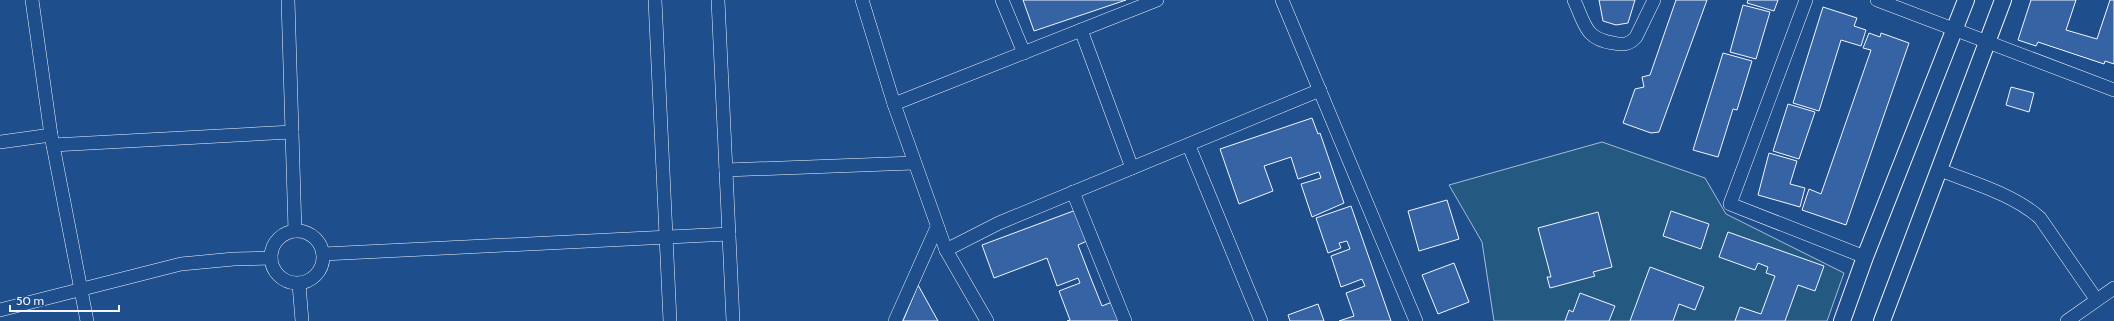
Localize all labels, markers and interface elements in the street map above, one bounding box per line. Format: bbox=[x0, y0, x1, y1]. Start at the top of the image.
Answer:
scale bar bbox=[10, 287, 119, 313]
text: 50 m bbox=[16, 293, 44, 308]

